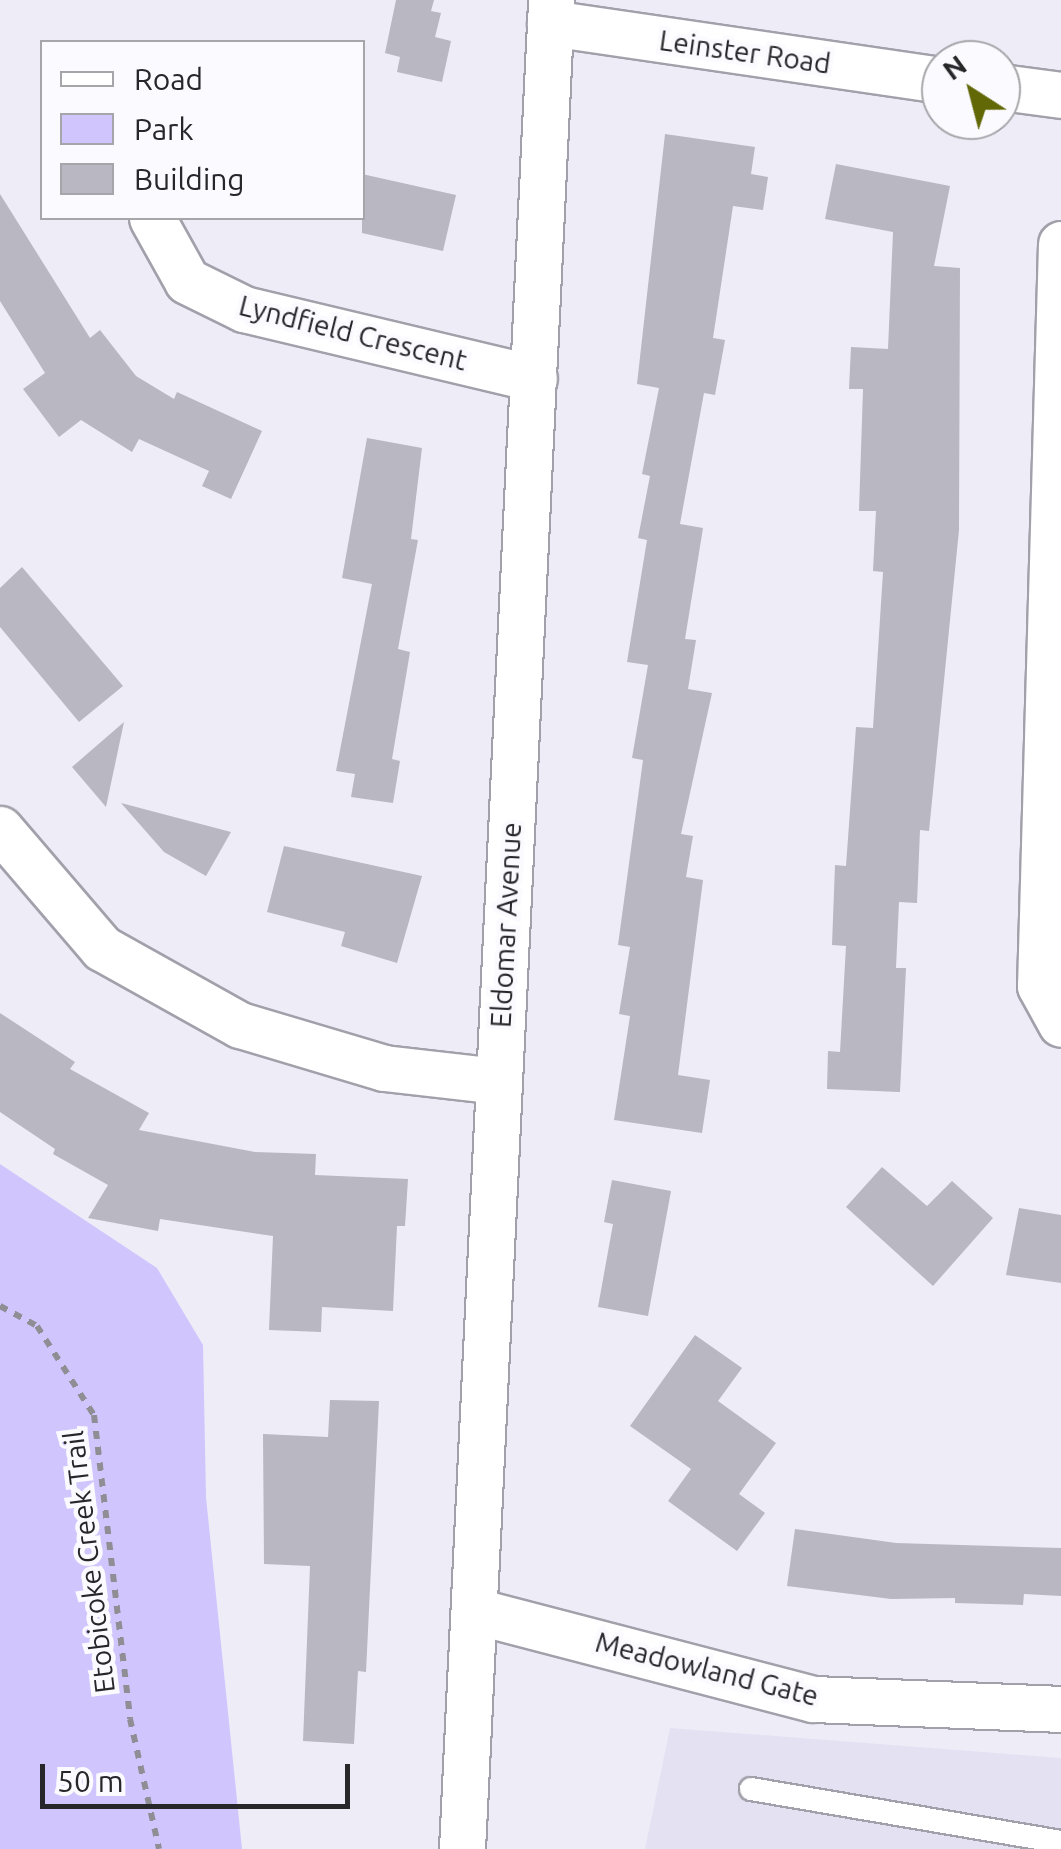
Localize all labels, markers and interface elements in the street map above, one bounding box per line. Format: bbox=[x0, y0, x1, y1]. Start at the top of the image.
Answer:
street label: Leinster Road bbox=[657, 23, 833, 81]
legend bbox=[40, 40, 365, 220]
north arrow bbox=[921, 40, 1021, 140]
text: N bbox=[937, 48, 972, 86]
text: Road bbox=[134, 62, 203, 96]
text: Park bbox=[134, 112, 194, 146]
text: Building bbox=[134, 162, 245, 196]
street label: Lyndfield Crescent bbox=[236, 288, 470, 378]
street label: Eldomar Avenue bbox=[484, 821, 528, 1029]
street label: Etobicoke Creek Trail bbox=[56, 1429, 122, 1695]
street label: Meadowland Gate bbox=[592, 1625, 822, 1713]
scale bar bbox=[45, 1744, 355, 1806]
text: 50 m bbox=[57, 1764, 124, 1798]

